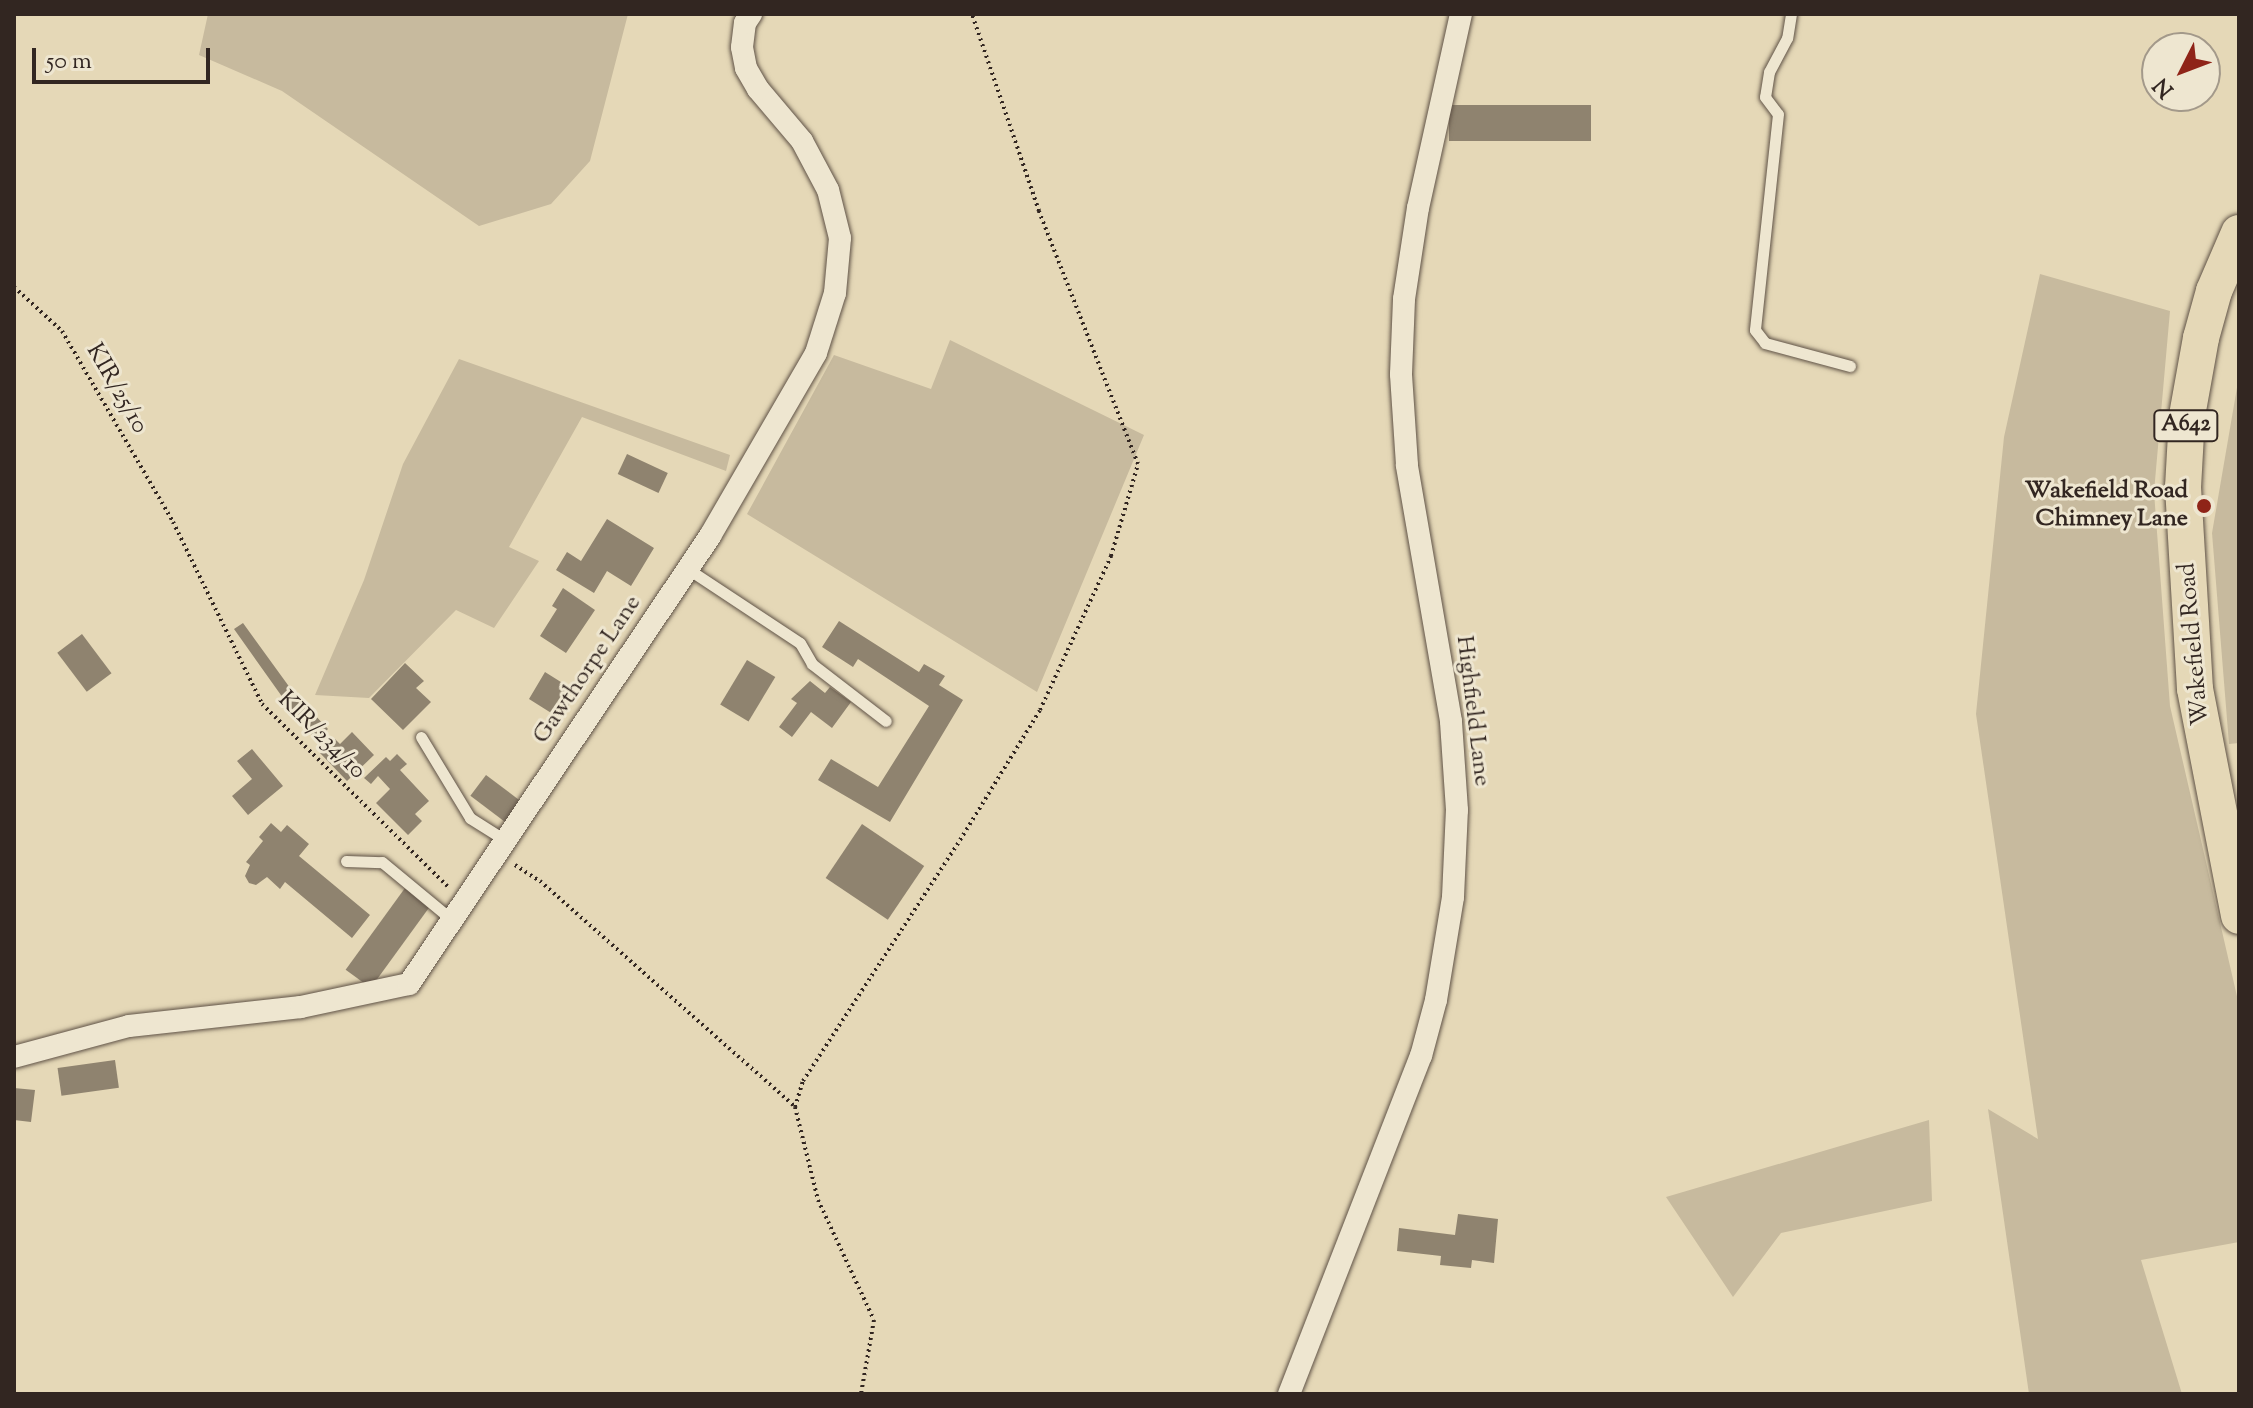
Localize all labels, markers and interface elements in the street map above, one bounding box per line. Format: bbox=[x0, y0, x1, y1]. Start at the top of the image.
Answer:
scale bar bbox=[36, 32, 214, 82]
north arrow bbox=[2141, 32, 2221, 112]
text: 50 m bbox=[46, 45, 92, 79]
text: N bbox=[2147, 69, 2182, 104]
street label: KIR/25/10 bbox=[79, 339, 153, 439]
road number: A642 bbox=[2152, 408, 2220, 444]
place label: Wakefield Road Chimney Lane bbox=[2025, 478, 2188, 534]
marker: Wakefield Road Chimney Lane bbox=[2195, 497, 2213, 515]
street label: Wakefield Road bbox=[2174, 561, 2216, 727]
street label: Gawthorpe Lane bbox=[528, 590, 648, 750]
street label: Highfield Lane bbox=[1448, 634, 1496, 788]
street label: KIR/234/10 bbox=[271, 686, 371, 786]

